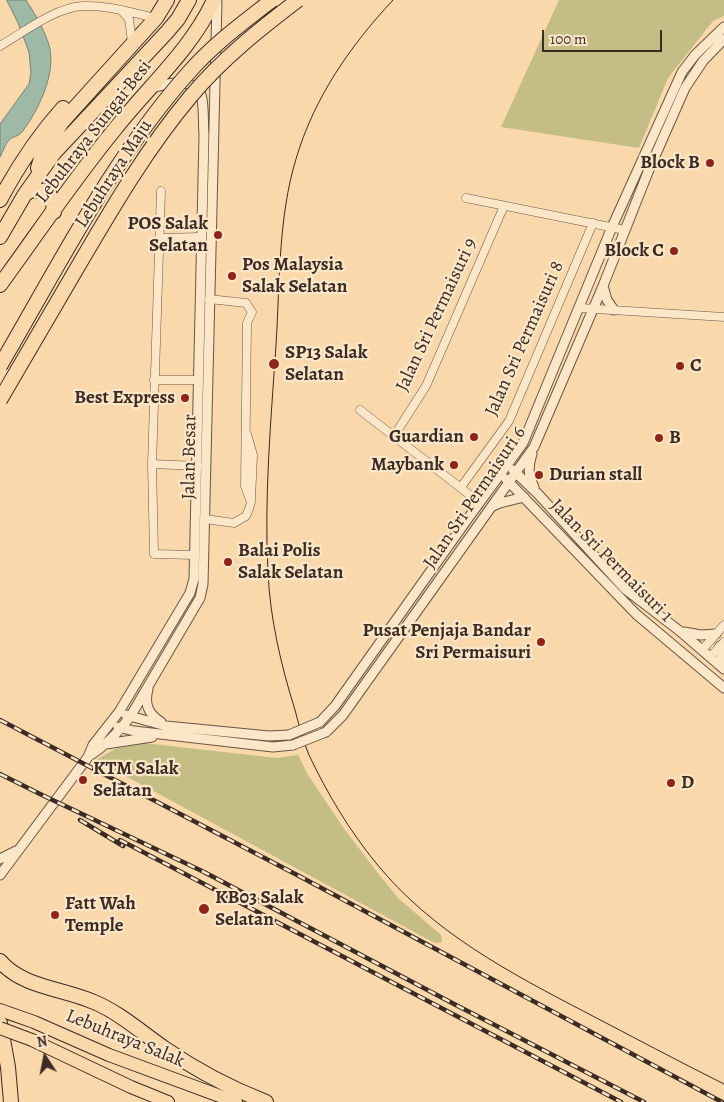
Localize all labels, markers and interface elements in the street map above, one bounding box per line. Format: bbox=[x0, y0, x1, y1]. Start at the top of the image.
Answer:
scale bar bbox=[544, 20, 664, 52]
text: 100 m bbox=[550, 29, 587, 49]
street label: Lebuhraya Sungai Besi bbox=[31, 56, 157, 208]
street label: Lebuhraya Maju bbox=[71, 116, 157, 232]
place label: Block B bbox=[640, 152, 700, 174]
marker: Block B bbox=[704, 157, 716, 169]
place label: POS Salak Selatan bbox=[128, 213, 208, 257]
marker: POS Salak Selatan bbox=[212, 229, 224, 241]
street label: Jalan Sri Permaisuri 9 bbox=[391, 235, 483, 395]
place label: Block C bbox=[604, 240, 664, 262]
marker: Block C bbox=[668, 245, 680, 257]
place label: Pos Malaysia Salak Selatan bbox=[242, 254, 347, 298]
street label: Jalan Sri Permaisuri 8 bbox=[481, 258, 569, 420]
marker: Pos Malaysia Salak Selatan bbox=[226, 270, 238, 282]
place label: SP13 Salak Selatan bbox=[285, 342, 368, 386]
place label: C bbox=[690, 355, 702, 377]
marker: SP13 Salak Selatan bbox=[267, 357, 281, 371]
marker: C bbox=[674, 360, 686, 372]
place label: Best Express bbox=[74, 387, 175, 409]
marker: Best Express bbox=[179, 392, 191, 404]
street label: Jalan Besar bbox=[178, 414, 202, 500]
street label: Jalan Sri Permaisuri 6 bbox=[419, 422, 531, 574]
place label: Guardian bbox=[389, 426, 464, 448]
place label: B bbox=[669, 427, 681, 449]
marker: Guardian bbox=[468, 431, 480, 443]
marker: B bbox=[653, 432, 665, 444]
place label: Maybank bbox=[371, 454, 444, 476]
marker: Maybank bbox=[448, 459, 460, 471]
place label: Durian stall bbox=[549, 464, 642, 486]
marker: Durian stall bbox=[533, 469, 545, 481]
street label: Jalan Sri Permaisuri 1 bbox=[545, 495, 677, 627]
place label: Balai Polis Salak Selatan bbox=[238, 540, 343, 584]
marker: Balai Polis Salak Selatan bbox=[222, 556, 234, 568]
place label: Pusat Penjaja Bandar Sri Permaisuri bbox=[362, 620, 531, 664]
marker: Pusat Penjaja Bandar Sri Permaisuri bbox=[535, 636, 547, 648]
place label: KTM Salak Selatan bbox=[93, 758, 179, 802]
place label: D bbox=[681, 772, 694, 794]
marker: KTM Salak Selatan bbox=[77, 774, 89, 786]
marker: D bbox=[665, 777, 677, 789]
place label: KB03 Salak Selatan bbox=[215, 887, 304, 931]
place label: Fatt Wah Temple bbox=[65, 893, 136, 937]
marker: KB03 Salak Selatan bbox=[197, 902, 211, 916]
marker: Fatt Wah Temple bbox=[49, 909, 61, 921]
street label: Lebuhraya Salak bbox=[62, 1005, 188, 1073]
text: N bbox=[35, 1031, 49, 1052]
north arrow bbox=[20, 1032, 70, 1082]

